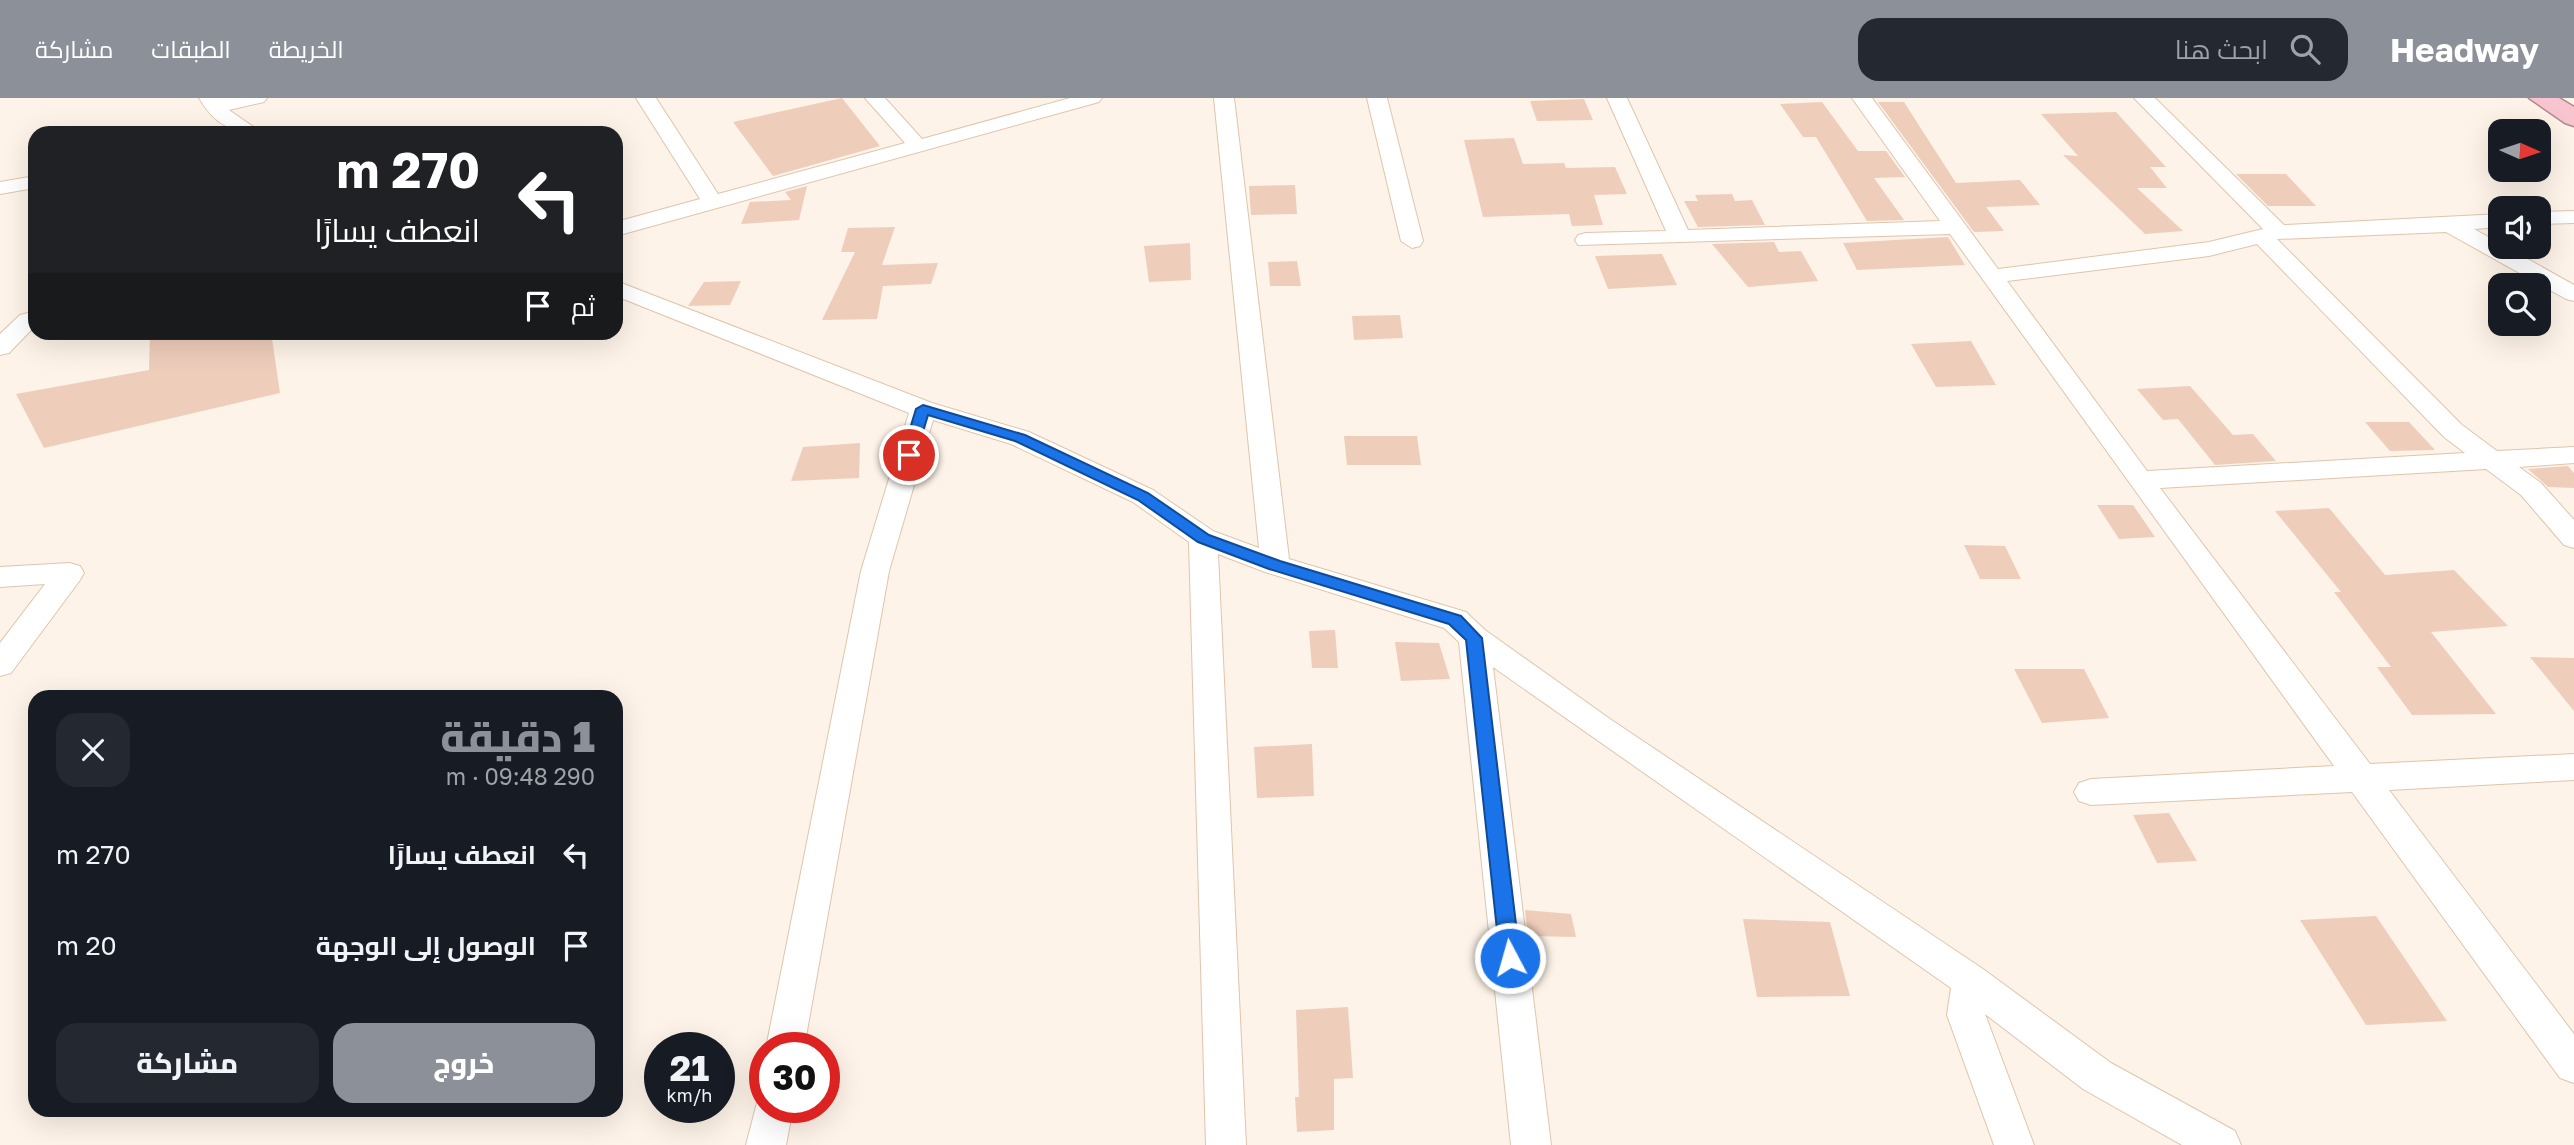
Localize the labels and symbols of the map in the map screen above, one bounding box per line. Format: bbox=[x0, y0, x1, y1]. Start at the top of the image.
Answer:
north arrow bbox=[2488, 119, 2552, 182]
pin bbox=[879, 425, 939, 485]
position arrow bbox=[1473, 921, 1547, 995]
speed limit sign: 30 bbox=[749, 1032, 840, 1123]

